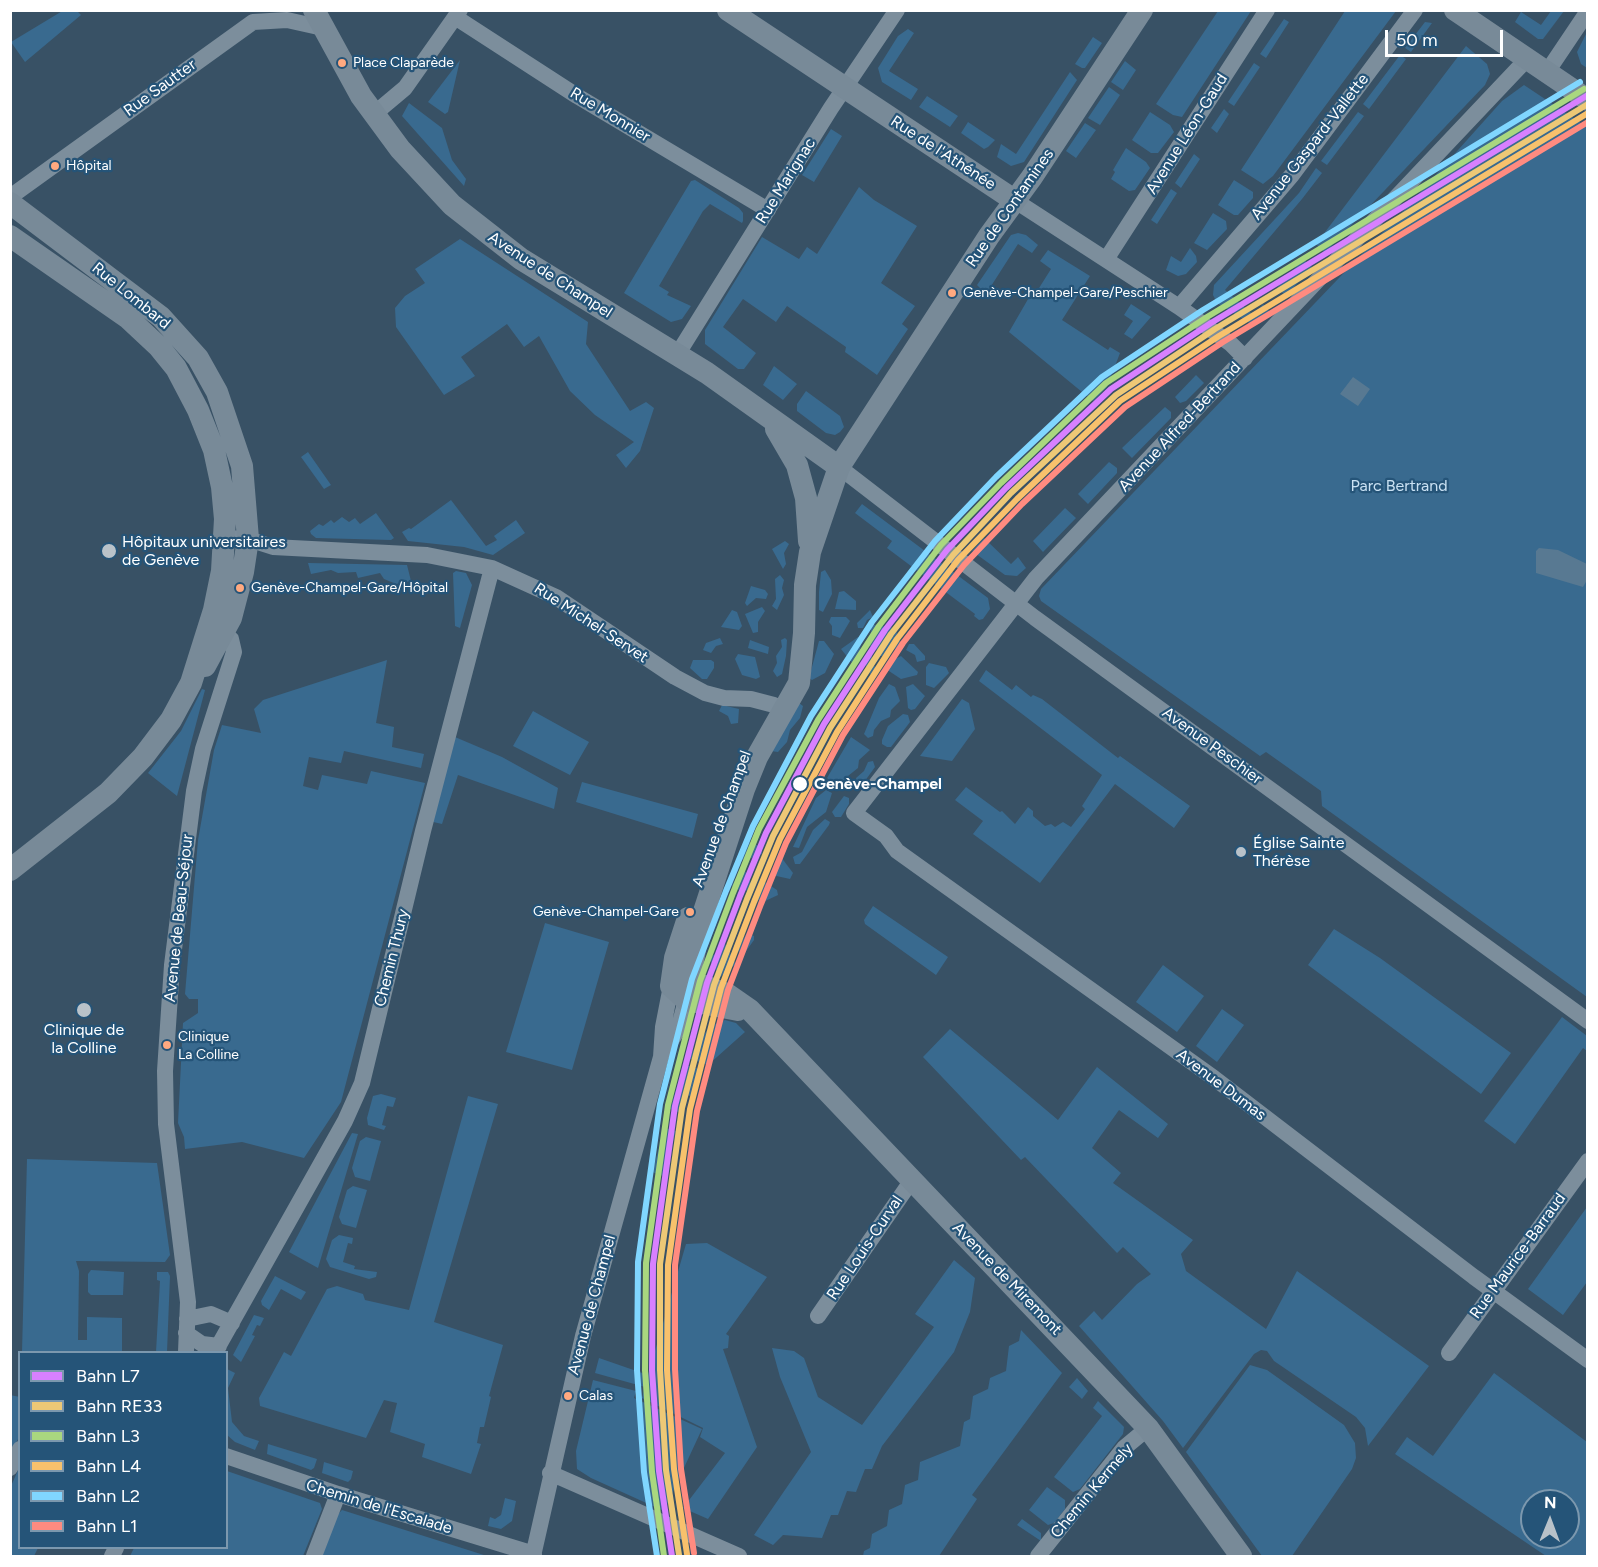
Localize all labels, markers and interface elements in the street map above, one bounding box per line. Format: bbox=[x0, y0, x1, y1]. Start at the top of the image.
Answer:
scale bar bbox=[1388, 18, 1506, 56]
text: 50 m bbox=[1396, 29, 1438, 51]
street label: Rue Sautter bbox=[120, 55, 200, 121]
place label: Place Claparède bbox=[353, 55, 454, 71]
marker: Place Claparède bbox=[336, 57, 348, 69]
street label: Avenue Léon-Gaud bbox=[1142, 70, 1232, 198]
street label: Avenue Gaspard-Vallette bbox=[1247, 70, 1373, 224]
street label: Rue Monnier bbox=[566, 84, 654, 146]
street label: Rue de l'Athénée bbox=[887, 112, 999, 194]
street label: Rue Marignac bbox=[752, 135, 820, 227]
street label: Rue de Contamines bbox=[962, 145, 1058, 271]
place label: Hôpital bbox=[66, 158, 112, 174]
marker: Hôpital bbox=[49, 160, 61, 172]
street label: Avenue de Champel bbox=[484, 228, 616, 322]
street label: Rue Lombard bbox=[88, 259, 174, 333]
place label: Genève-Champel-Gare/Peschier bbox=[963, 285, 1168, 301]
marker: Genève-Champel-Gare/Peschier bbox=[946, 287, 958, 299]
street label: Avenue Alfred-Bertrand bbox=[1115, 358, 1245, 496]
park label: Parc Bertrand bbox=[1350, 476, 1448, 496]
place label: Hôpitaux universitaires de Genève bbox=[122, 532, 286, 570]
marker: Hôpitaux universitaires de Genève bbox=[100, 542, 118, 560]
street label: Rue Michel-Servet bbox=[530, 579, 652, 667]
place label: Genève-Champel-Gare/Hôpital bbox=[251, 580, 448, 596]
marker: Genève-Champel-Gare/Hôpital bbox=[234, 582, 246, 594]
street label: Avenue Peschier bbox=[1158, 703, 1266, 789]
street label: Avenue de Champel bbox=[688, 748, 756, 890]
place label: Genève-Champel bbox=[814, 774, 942, 794]
marker: Genève-Champel bbox=[791, 775, 809, 793]
street label: Avenue de Beau-Séjour bbox=[161, 833, 197, 1003]
place label: Église Sainte Thérèse bbox=[1253, 833, 1345, 871]
marker: Église Sainte Thérèse bbox=[1234, 845, 1248, 859]
place label: Genève-Champel-Gare bbox=[533, 904, 679, 920]
marker: Genève-Champel-Gare bbox=[684, 906, 696, 918]
street label: Chemin Thury bbox=[371, 907, 413, 1009]
marker: Clinique de la Colline bbox=[75, 1001, 93, 1019]
place label: Clinique de la Colline bbox=[44, 1020, 124, 1058]
place label: Clinique La Colline bbox=[178, 1029, 239, 1062]
marker: Clinique La Colline bbox=[161, 1039, 173, 1051]
street label: Avenue Dumas bbox=[1172, 1045, 1270, 1125]
street label: Rue Maurice-Barraud bbox=[1466, 1189, 1570, 1323]
street label: Rue Louis-Curval bbox=[823, 1192, 907, 1304]
street label: Avenue de Miremont bbox=[948, 1219, 1066, 1339]
street label: Avenue de Champel bbox=[564, 1233, 620, 1377]
legend bbox=[18, 1351, 228, 1549]
text: Bahn L7 bbox=[76, 1365, 140, 1387]
place label: Calas bbox=[579, 1388, 613, 1404]
marker: Calas bbox=[562, 1390, 574, 1402]
text: Bahn RE33 bbox=[76, 1395, 162, 1417]
text: Bahn L3 bbox=[76, 1425, 140, 1447]
street label: Chemin Kermely bbox=[1047, 1440, 1137, 1542]
text: Bahn L4 bbox=[76, 1455, 141, 1477]
street label: Chemin de l'Escalade bbox=[304, 1476, 454, 1538]
text: Bahn L2 bbox=[76, 1485, 140, 1507]
north arrow bbox=[1520, 1489, 1580, 1549]
text: N bbox=[1544, 1493, 1557, 1512]
text: Bahn L1 bbox=[76, 1515, 138, 1537]

